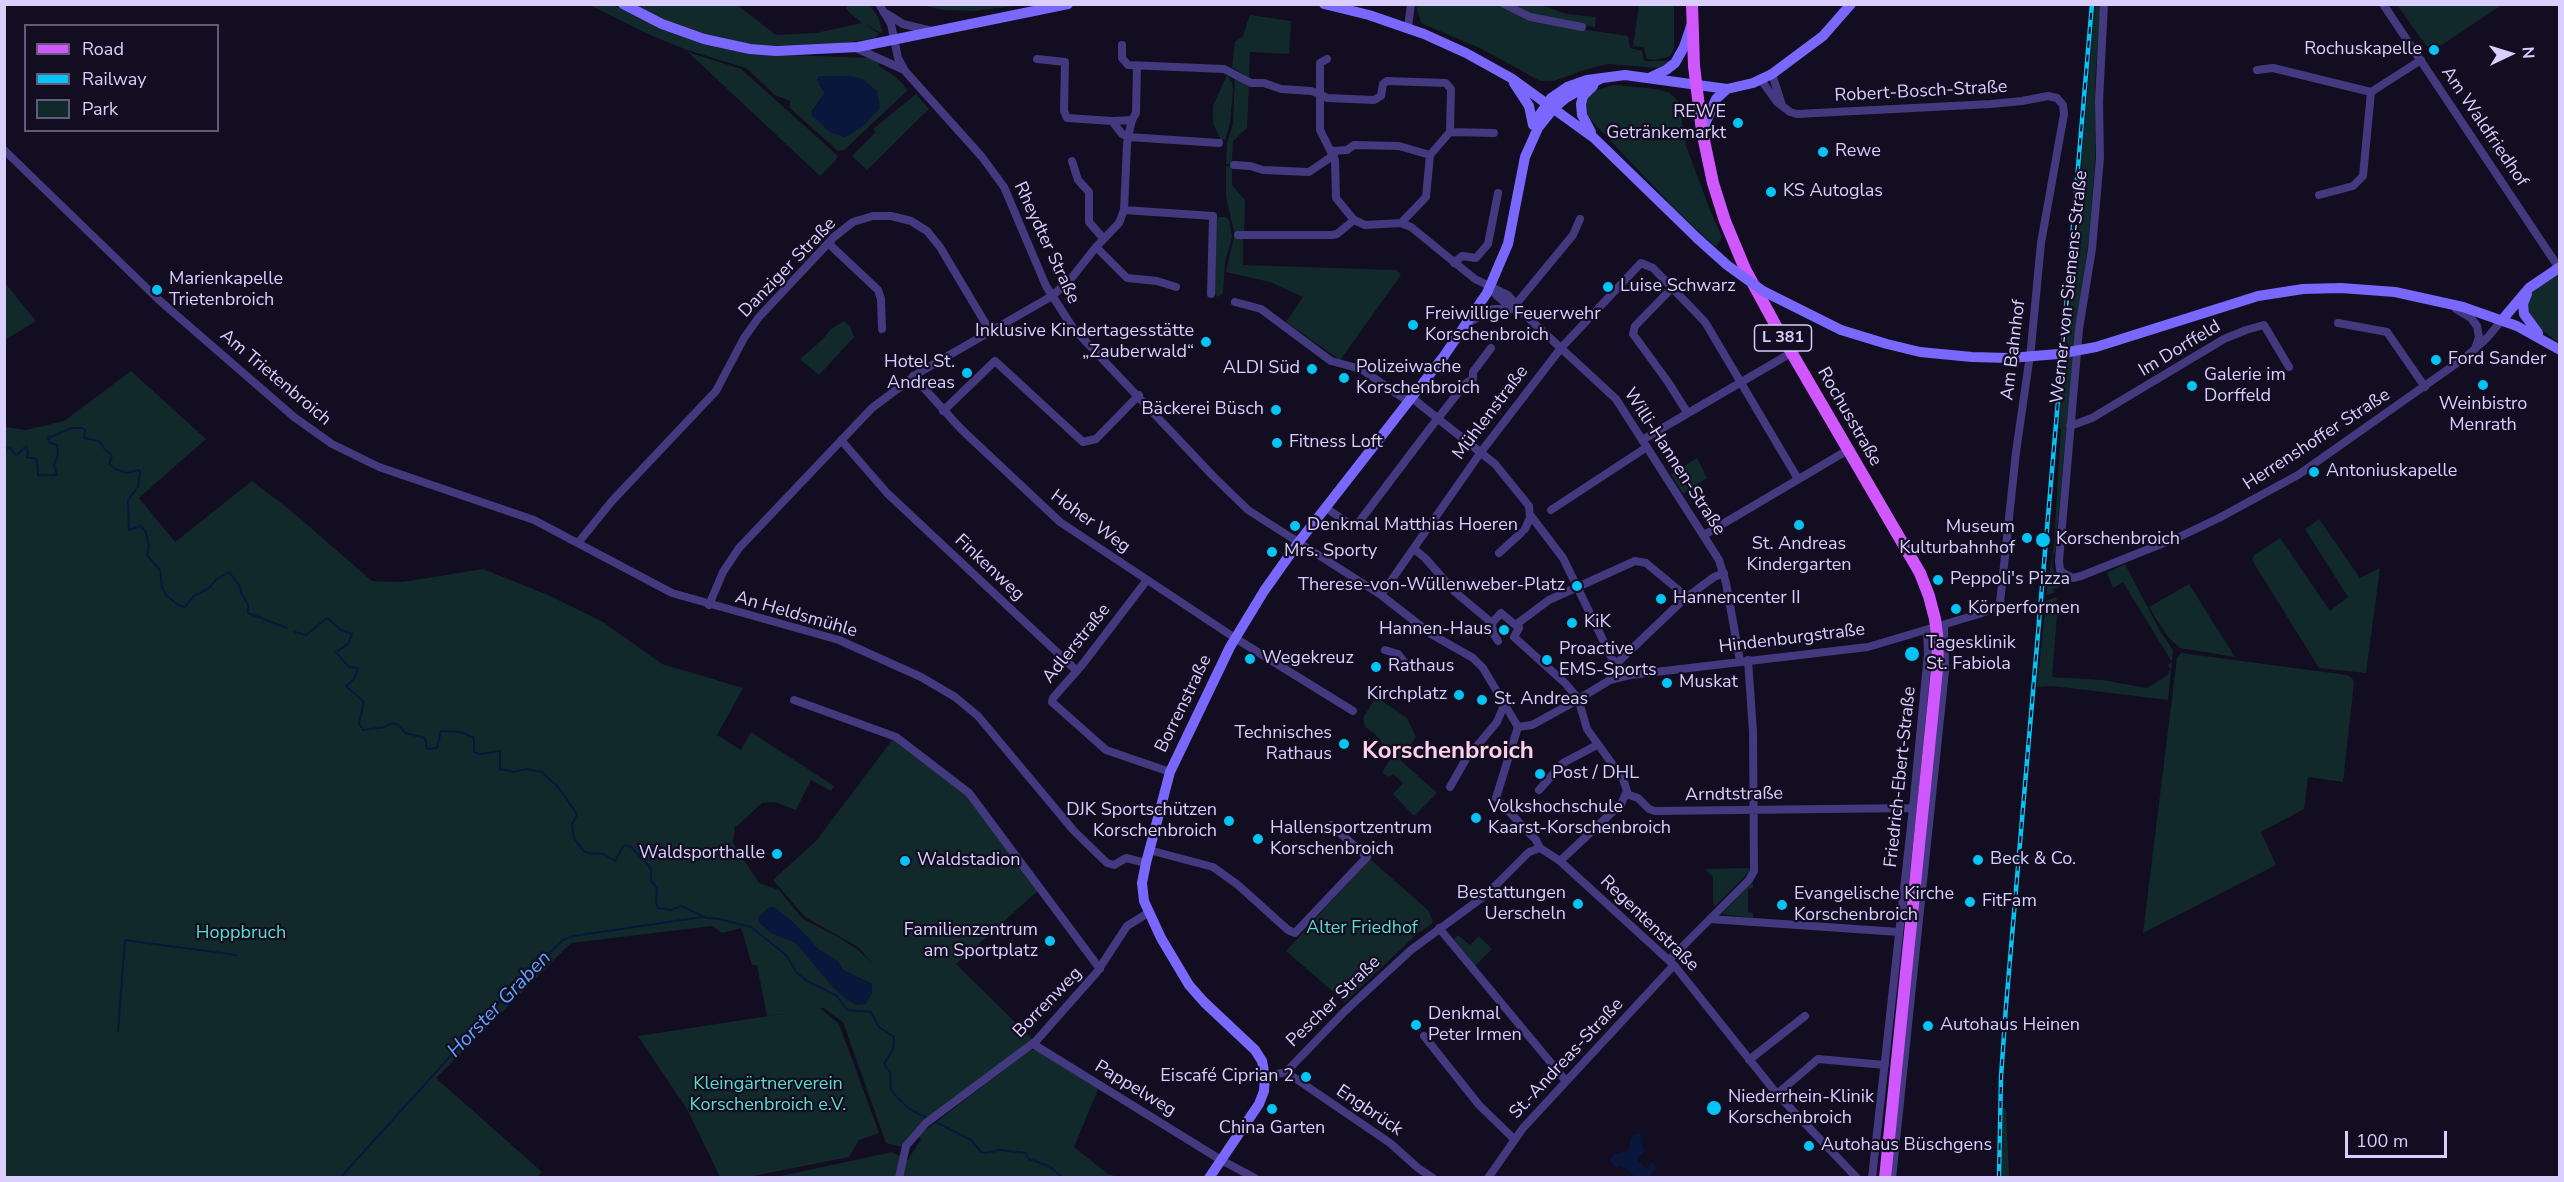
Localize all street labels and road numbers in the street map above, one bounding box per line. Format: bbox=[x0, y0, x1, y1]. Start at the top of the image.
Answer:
street label: Am Waldfriedhof bbox=[2436, 63, 2532, 191]
street label: Robert-Bosch-Straße bbox=[1834, 77, 2008, 107]
street label: Werner-von-Siemens-Straße bbox=[2047, 169, 2093, 405]
street label: Rheydter Straße bbox=[1008, 179, 1084, 307]
street label: Danziger Straße bbox=[735, 213, 841, 323]
street label: Am Bahnhof bbox=[1997, 298, 2031, 402]
street label: Im Dorffeld bbox=[2135, 316, 2225, 382]
street label: Am Trietenbroich bbox=[215, 325, 335, 431]
road number: L 381 bbox=[1754, 325, 1812, 351]
street label: Mühlenstraße bbox=[1449, 362, 1533, 464]
street label: Rochusstraße bbox=[1812, 364, 1886, 470]
street label: Willi-Hannen-Straße bbox=[1618, 384, 1730, 540]
street label: Herrenshoffer Straße bbox=[2240, 384, 2394, 496]
street label: Hoher Weg bbox=[1046, 486, 1134, 558]
street label: Finkenweg bbox=[950, 530, 1028, 606]
street label: An Heldsmühle bbox=[732, 587, 860, 643]
street label: Adlerstraße bbox=[1038, 600, 1116, 688]
street label: Hindenburgstraße bbox=[1718, 619, 1866, 659]
street label: Borrenstraße bbox=[1151, 652, 1217, 756]
street label: Friedrich-Ebert-Straße bbox=[1881, 685, 1921, 869]
street label: Arndtstraße bbox=[1685, 783, 1783, 807]
street label: Regentenstraße bbox=[1595, 871, 1703, 977]
street label: Pescher Straße bbox=[1283, 952, 1385, 1052]
street label: Borrenweg bbox=[1009, 963, 1087, 1043]
street label: St.-Andreas-Straße bbox=[1505, 994, 1629, 1124]
street label: Pappelweg bbox=[1090, 1056, 1180, 1122]
street label: Engbrück bbox=[1332, 1081, 1406, 1141]

